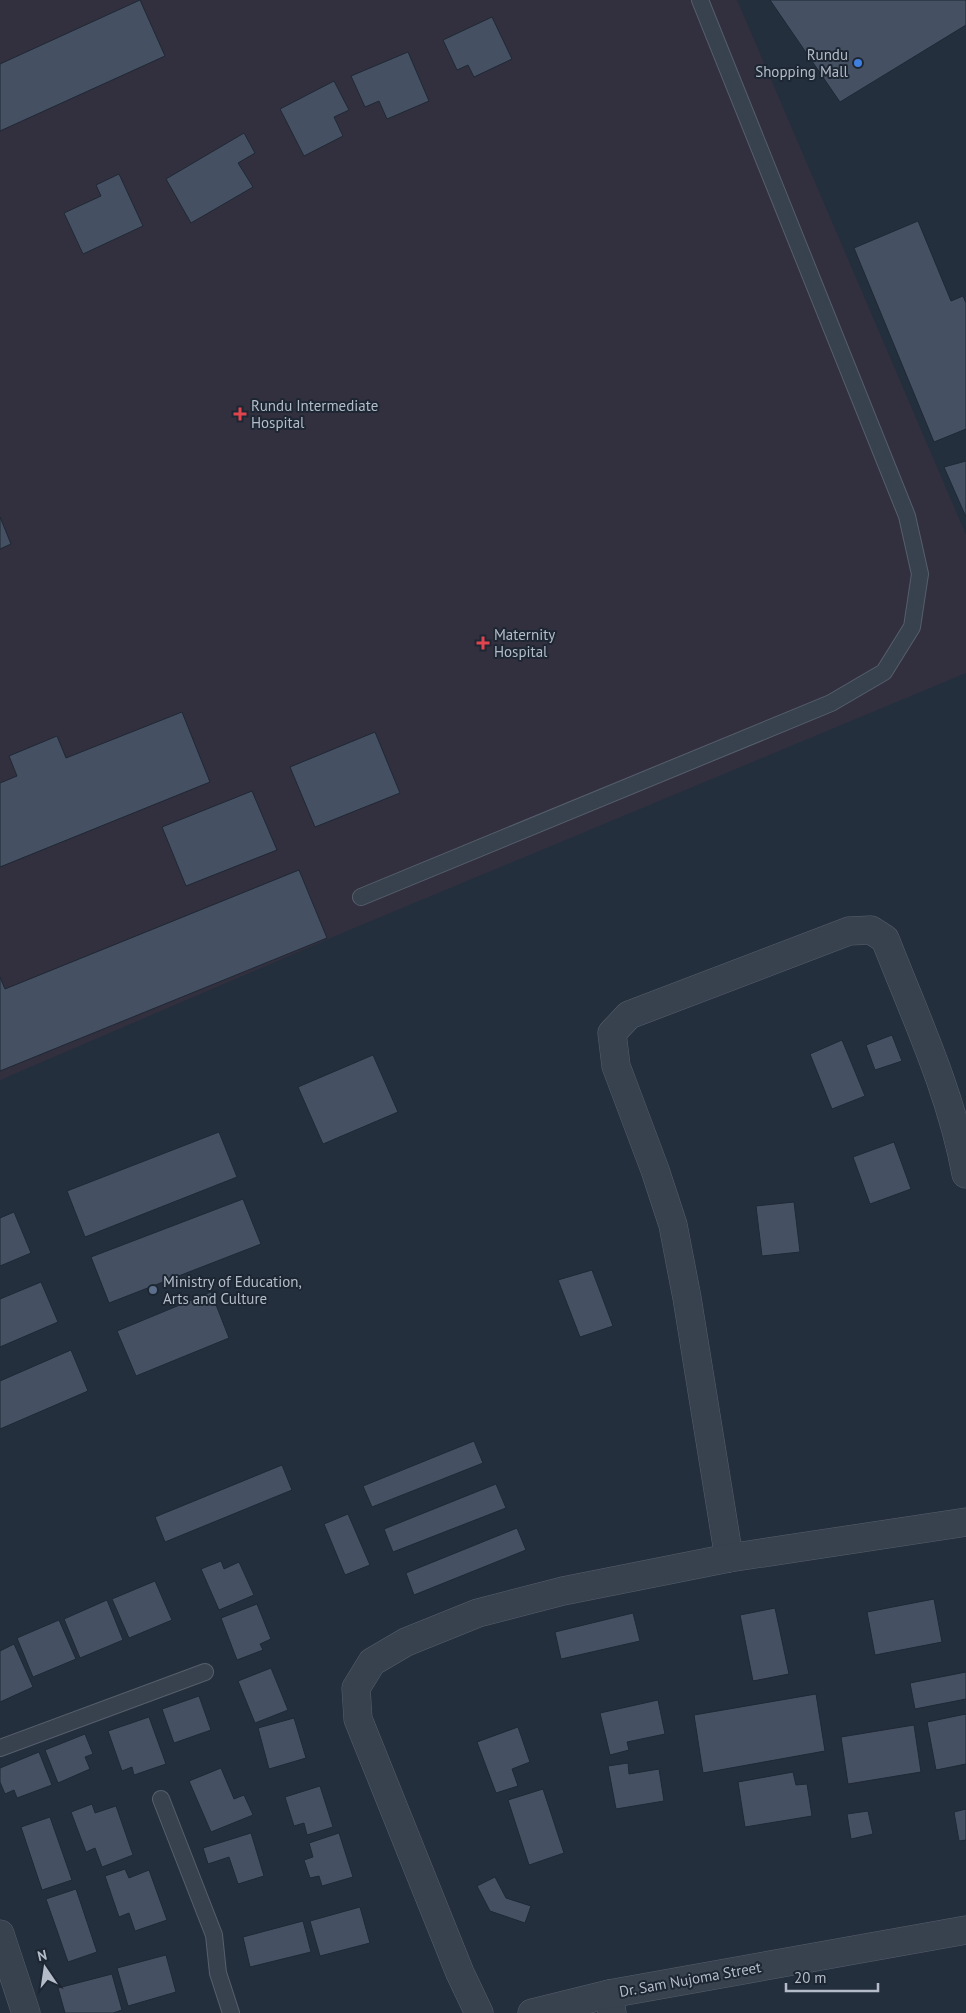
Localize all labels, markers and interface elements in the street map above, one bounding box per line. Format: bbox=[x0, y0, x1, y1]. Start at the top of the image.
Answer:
place label: Rundu Shopping Mall bbox=[755, 45, 849, 81]
marker: Rundu Shopping Mall bbox=[852, 57, 864, 69]
place label: Rundu Intermediate Hospital bbox=[251, 396, 378, 432]
marker: Rundu Intermediate Hospital bbox=[233, 407, 247, 421]
place label: Maternity Hospital bbox=[494, 625, 555, 661]
marker: Maternity Hospital bbox=[476, 636, 490, 650]
place label: Ministry of Education, Arts and Culture bbox=[163, 1272, 302, 1308]
marker: Ministry of Education, Arts and Culture bbox=[147, 1284, 159, 1296]
north arrow bbox=[20, 1943, 70, 1993]
text: N bbox=[36, 1946, 49, 1965]
street label: Dr. Sam Nujoma Street bbox=[618, 1957, 762, 2001]
scale bar bbox=[786, 1960, 878, 1992]
text: 20 m bbox=[794, 1968, 827, 1987]

